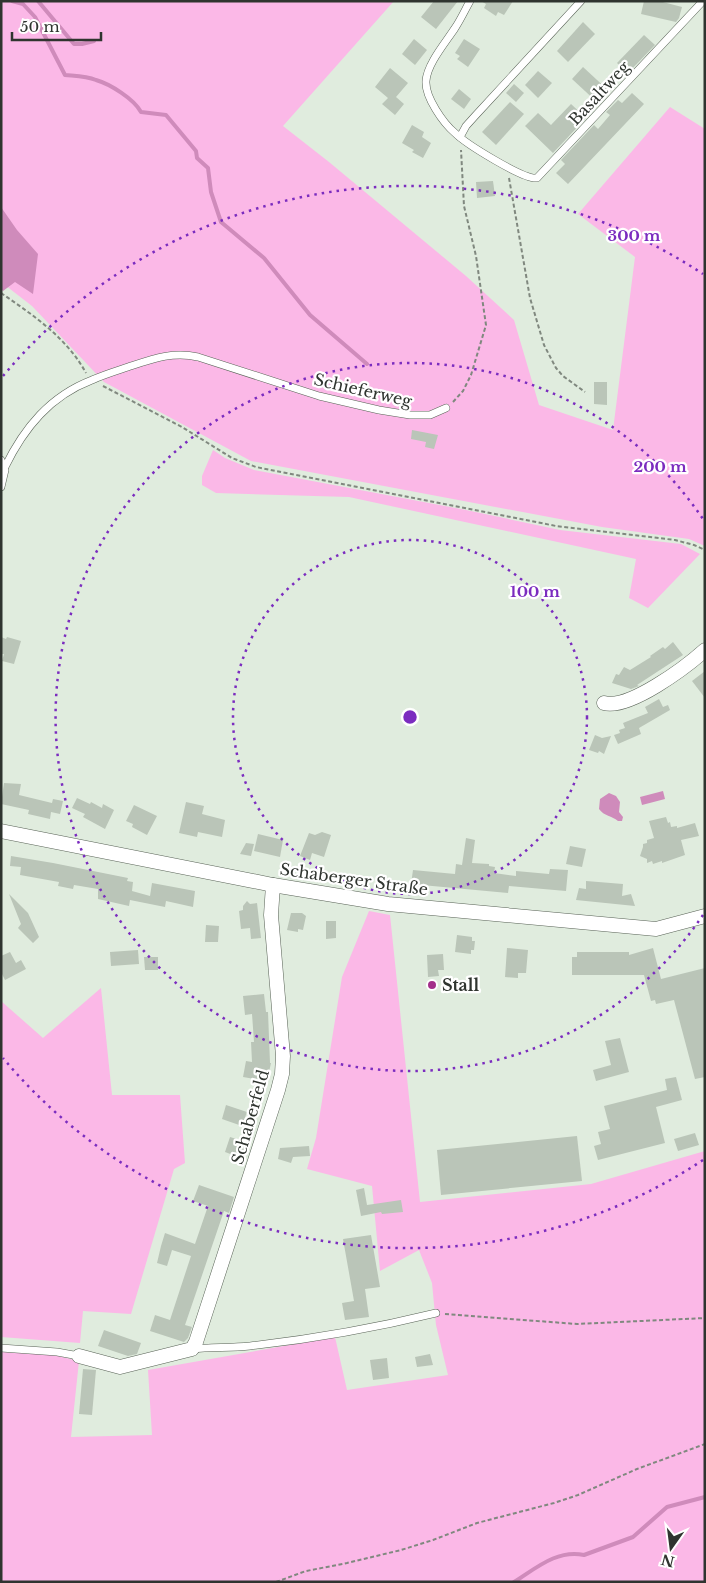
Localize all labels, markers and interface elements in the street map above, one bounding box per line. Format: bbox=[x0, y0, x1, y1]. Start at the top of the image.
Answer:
scale bar bbox=[12, 10, 101, 42]
text: 50 m bbox=[20, 17, 60, 36]
street label: Basaltweg bbox=[564, 56, 634, 129]
text: 300 m bbox=[608, 226, 661, 245]
street label: Schieferweg bbox=[312, 369, 414, 411]
text: 200 m bbox=[634, 457, 687, 476]
text: 100 m bbox=[510, 582, 560, 601]
centre of rings bbox=[401, 708, 419, 726]
street label: Schaberger Straße bbox=[279, 859, 429, 899]
place label: Stall bbox=[442, 975, 479, 995]
marker: Stall bbox=[426, 979, 438, 991]
street label: Schaberfeld bbox=[227, 1067, 273, 1167]
north arrow bbox=[646, 1523, 696, 1573]
text: N bbox=[659, 1550, 676, 1571]

